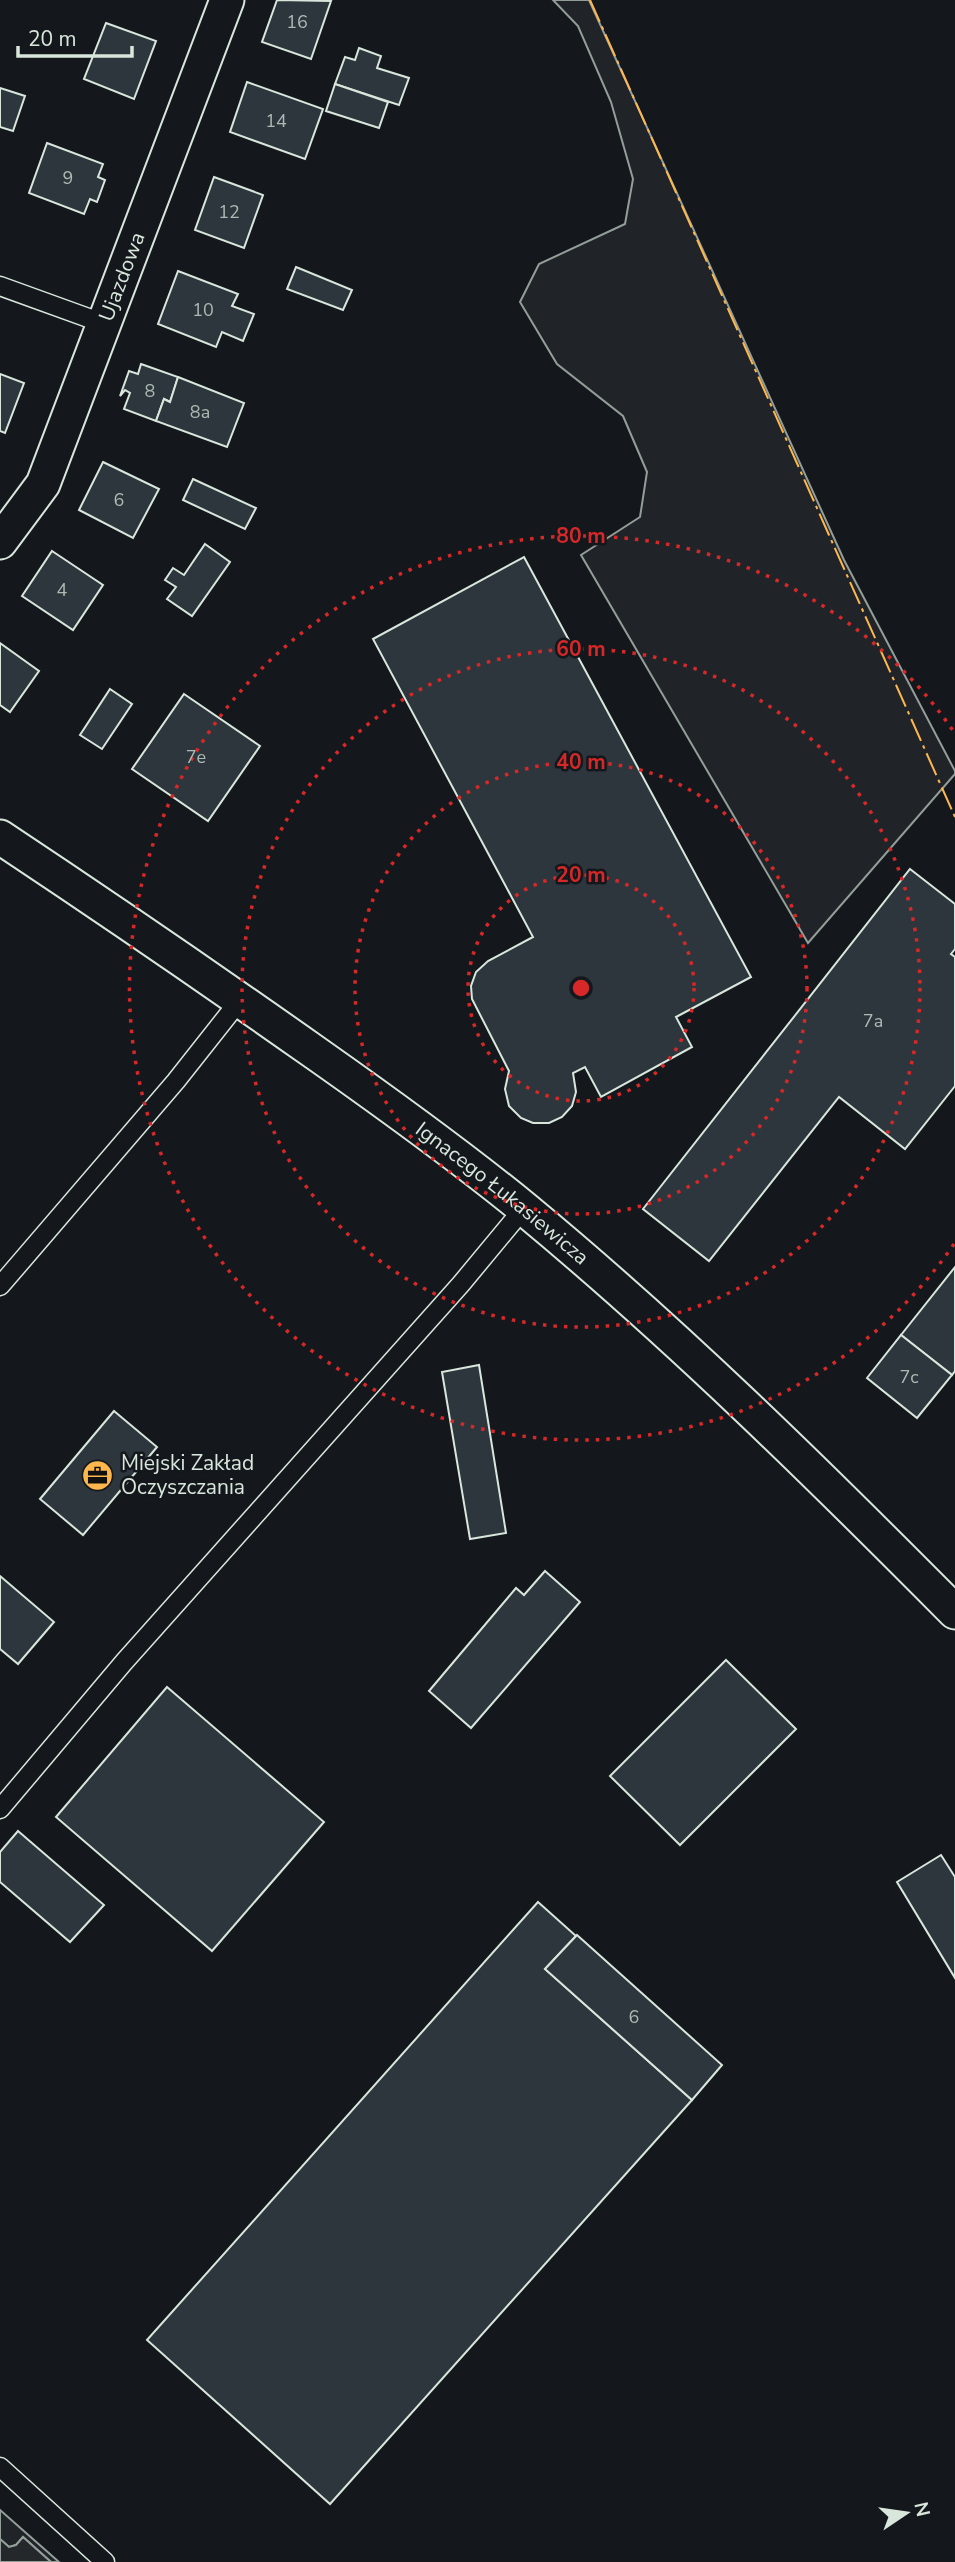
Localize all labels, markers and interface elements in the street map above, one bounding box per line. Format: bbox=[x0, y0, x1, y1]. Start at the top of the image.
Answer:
house number: 16 bbox=[286, 10, 308, 34]
scale bar bbox=[18, 14, 131, 58]
text: 20 m bbox=[28, 25, 77, 53]
house number: 14 bbox=[265, 109, 287, 133]
house number: 9 bbox=[63, 166, 73, 190]
house number: 12 bbox=[218, 200, 240, 224]
street label: Ujazdowa bbox=[92, 228, 151, 325]
house number: 10 bbox=[192, 298, 214, 322]
house number: 8 bbox=[145, 379, 155, 403]
house number: 8a bbox=[190, 400, 210, 424]
house number: 6 bbox=[114, 488, 124, 512]
text: 80 m bbox=[556, 522, 606, 550]
house number: 4 bbox=[57, 578, 68, 602]
text: 60 m bbox=[556, 635, 606, 663]
house number: 7e bbox=[186, 745, 206, 769]
text: 40 m bbox=[556, 748, 606, 776]
text: 20 m bbox=[556, 861, 606, 889]
centre of rings bbox=[569, 976, 593, 1000]
house number: 7a bbox=[863, 1009, 883, 1033]
street label: Ignacego Łukasiewicza bbox=[410, 1115, 595, 1271]
house number: 7c bbox=[899, 1365, 919, 1389]
place label: Miejski Zakład Oczyszczania bbox=[121, 1449, 254, 1501]
office icon: Miejski Zakład Oczyszczania bbox=[81, 1458, 115, 1492]
house number: 6 bbox=[629, 2005, 639, 2029]
north arrow bbox=[871, 2478, 941, 2548]
text: N bbox=[907, 2500, 936, 2519]

